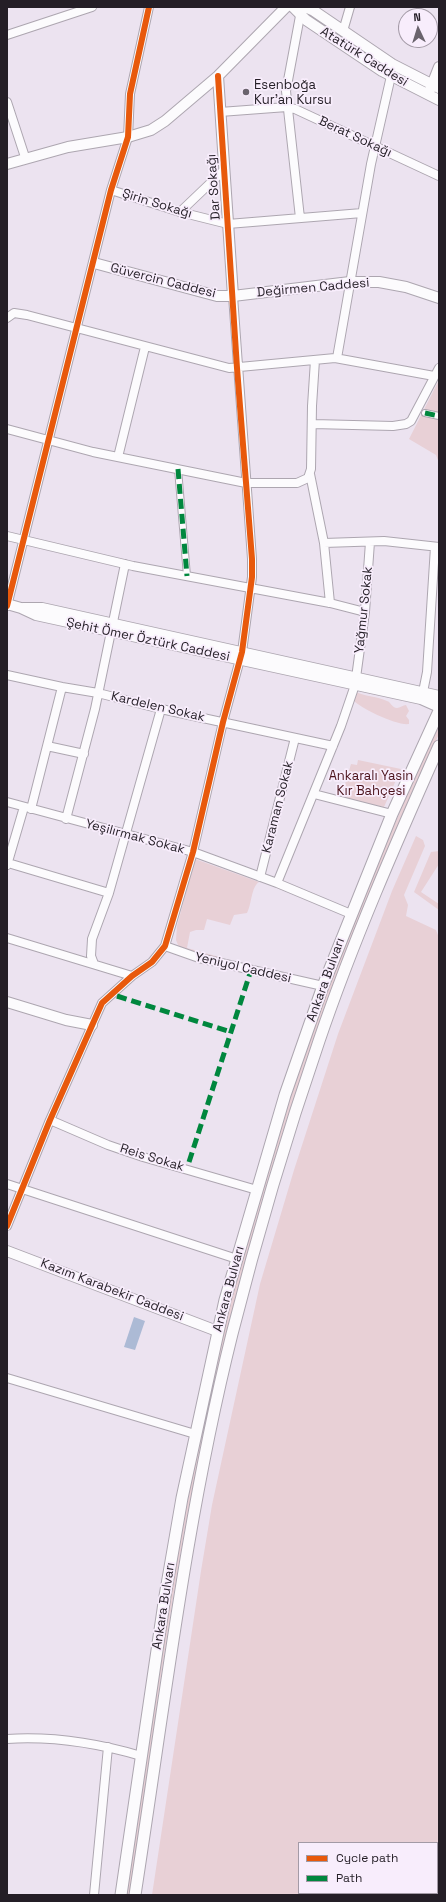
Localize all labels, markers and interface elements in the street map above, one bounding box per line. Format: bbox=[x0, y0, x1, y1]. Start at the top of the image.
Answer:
north arrow bbox=[398, 8, 438, 48]
text: N bbox=[413, 10, 421, 24]
street label: Atatürk Caddesi bbox=[317, 24, 411, 90]
place label: Esenboğa Kur'an Kursu bbox=[254, 77, 332, 108]
marker: Esenboğa Kur'an Kursu bbox=[241, 87, 251, 97]
street label: Berat Sokağı bbox=[316, 113, 394, 161]
street label: Dar Sokağı bbox=[204, 154, 224, 220]
street label: Şirin Sokağı bbox=[120, 186, 194, 222]
street label: Güvercin Caddesi bbox=[109, 260, 217, 302]
street label: Değirmen Caddesi bbox=[256, 275, 370, 301]
street label: Yağmur Sokak bbox=[352, 566, 376, 654]
street label: Şehit Ömer Öztürk Caddesi bbox=[65, 615, 231, 665]
street label: Kardelen Sokak bbox=[110, 689, 206, 725]
street label: Karaman Sokak bbox=[259, 759, 297, 855]
park label: Ankaralı Yasin Kır Bahçesi bbox=[329, 768, 413, 799]
street label: Yeşilırmak Sokak bbox=[84, 816, 186, 858]
street label: Ankara Bulvarı bbox=[304, 936, 348, 1024]
street label: Yeniyol Caddesi bbox=[193, 949, 293, 987]
street label: Reis Sokak bbox=[118, 1141, 186, 1175]
street label: Ankara Bulvarı bbox=[210, 1244, 248, 1334]
street label: Kazım Karabekir Caddesi bbox=[38, 1255, 186, 1325]
street label: Ankara Bulvarı bbox=[149, 1561, 179, 1651]
legend bbox=[298, 1842, 438, 1894]
text: Cycle path bbox=[336, 1850, 398, 1866]
text: Path bbox=[336, 1870, 362, 1886]

